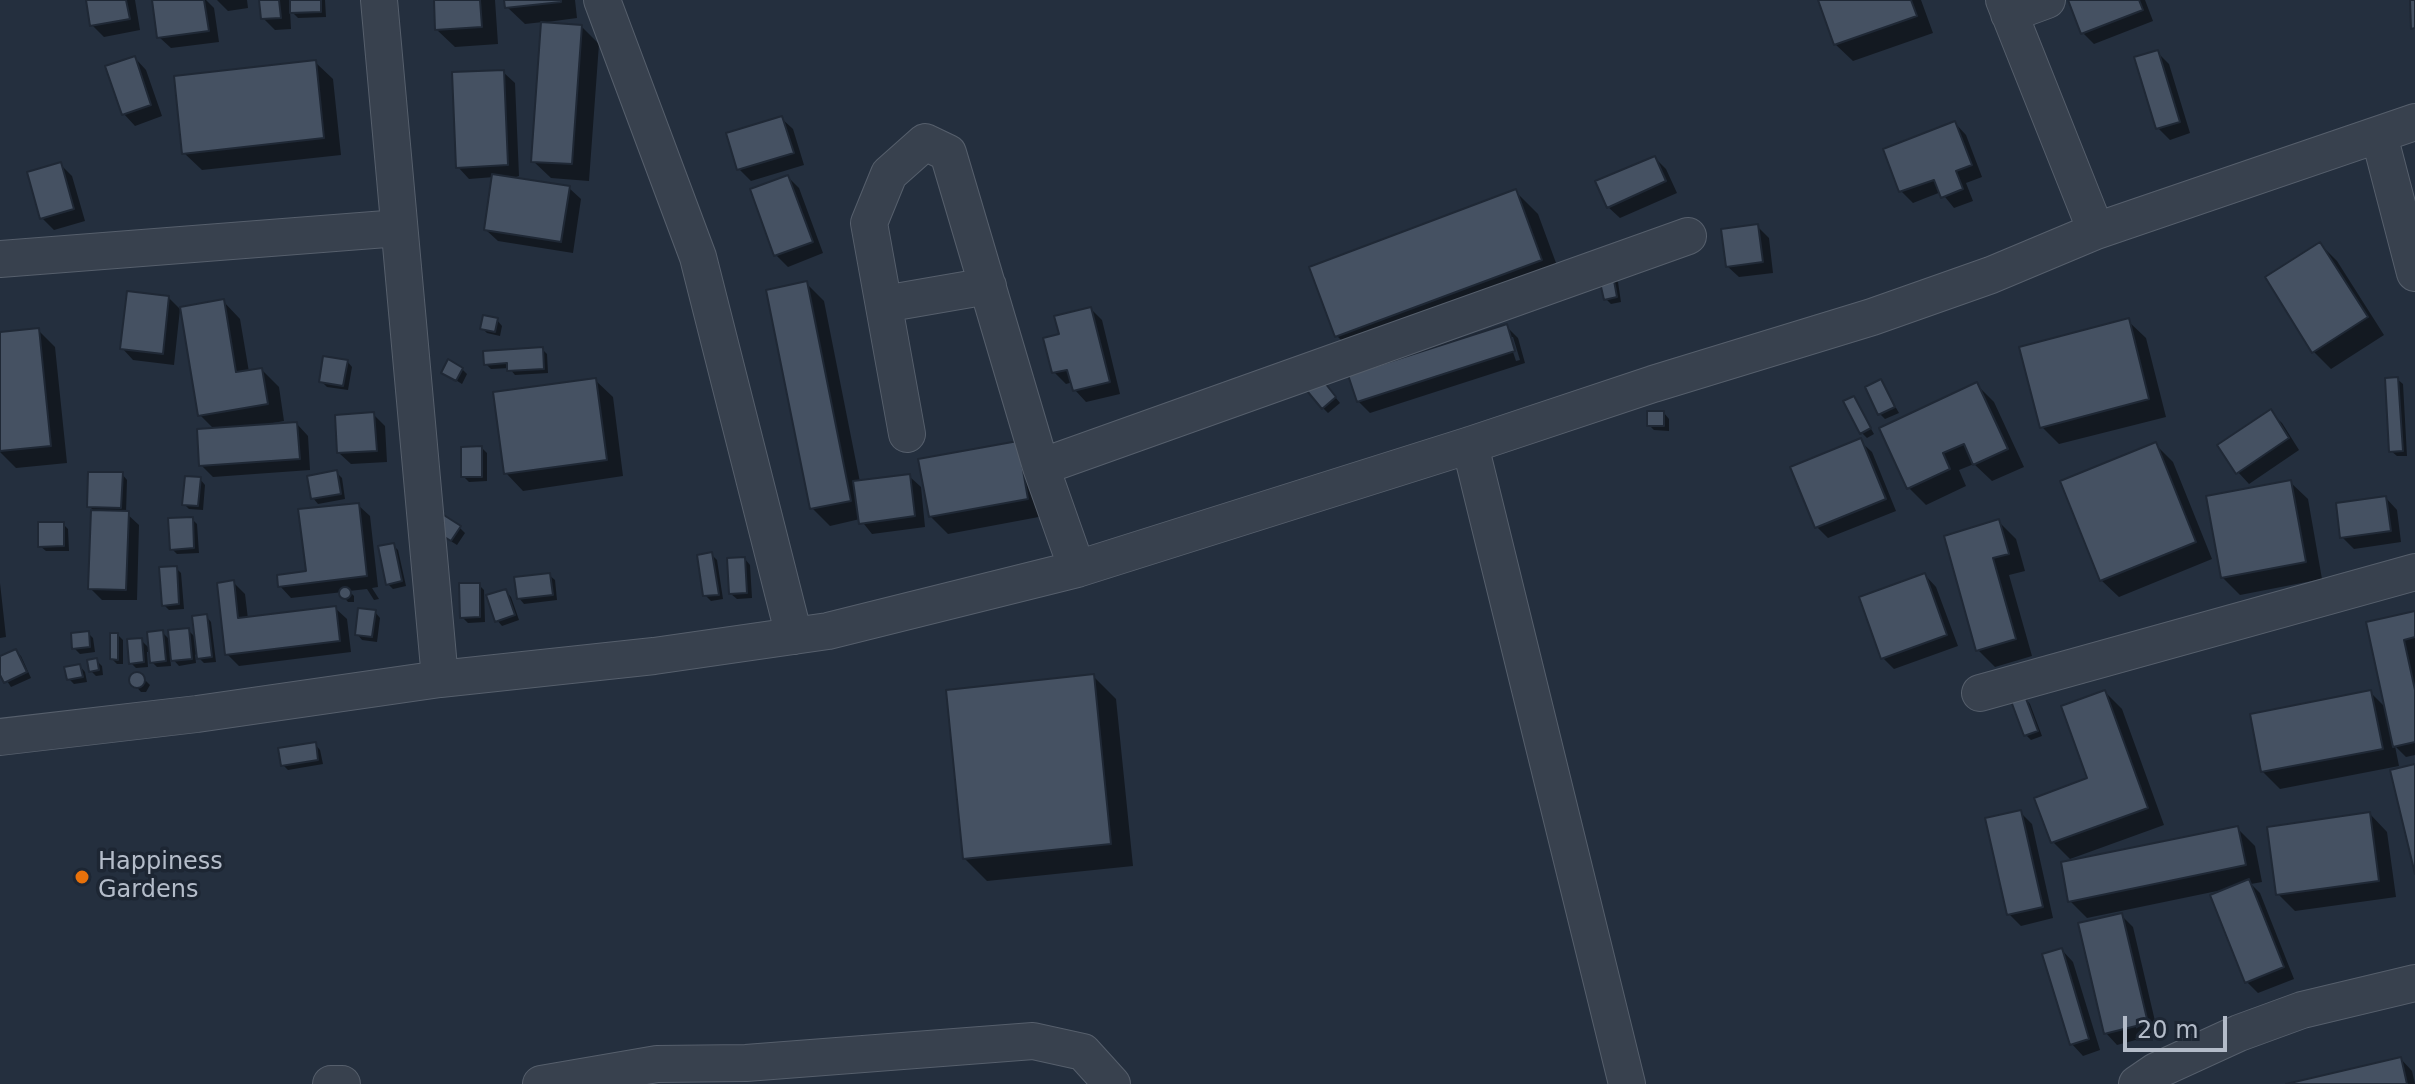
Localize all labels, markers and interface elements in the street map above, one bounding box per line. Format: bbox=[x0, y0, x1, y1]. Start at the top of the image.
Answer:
place label: Happiness Gardens bbox=[98, 849, 223, 905]
marker: Happiness Gardens bbox=[73, 868, 91, 886]
scale bar bbox=[2127, 1000, 2231, 1050]
text: 20 m bbox=[2137, 1016, 2199, 1044]

